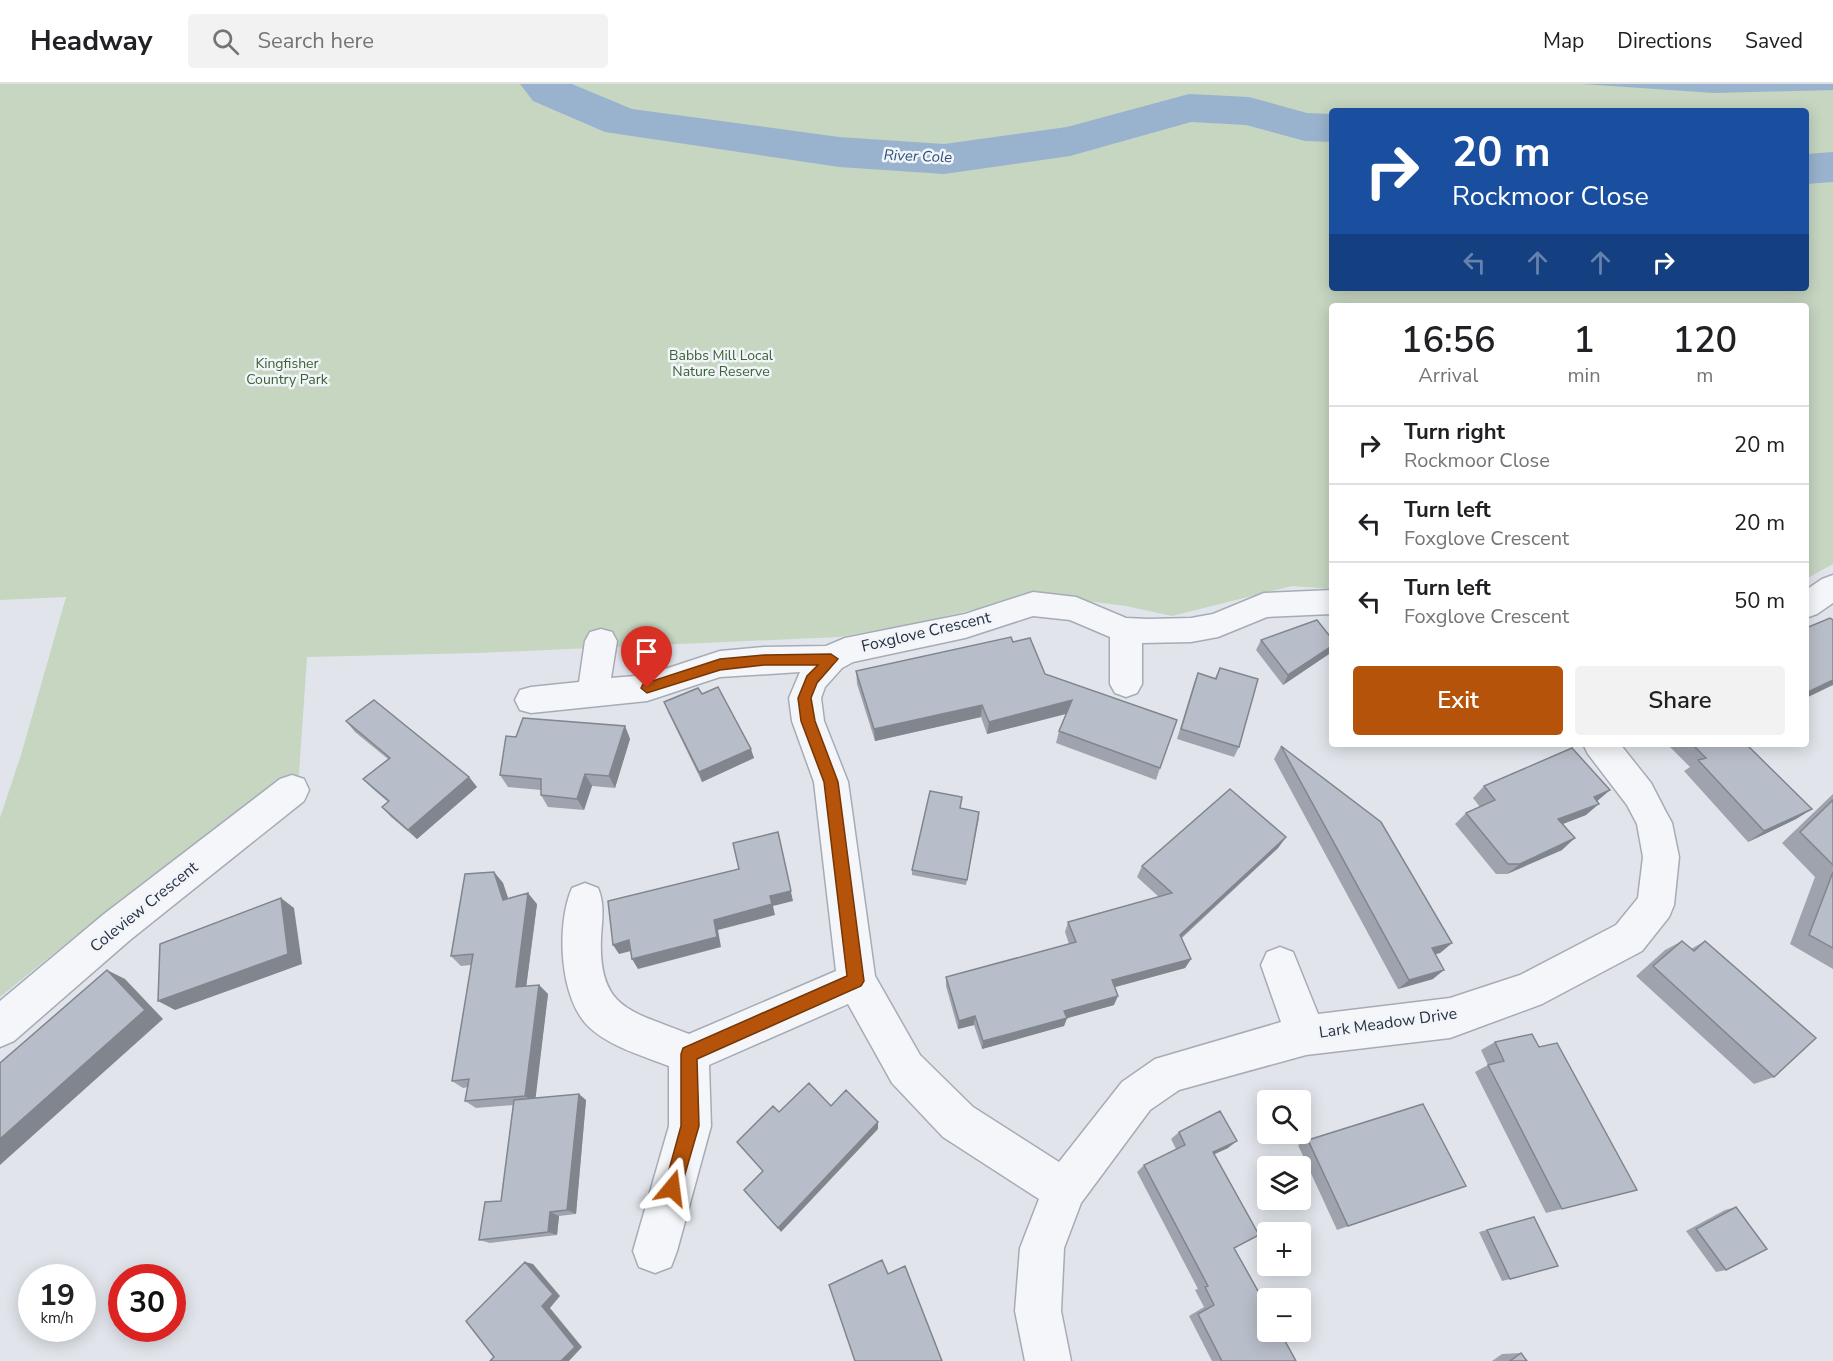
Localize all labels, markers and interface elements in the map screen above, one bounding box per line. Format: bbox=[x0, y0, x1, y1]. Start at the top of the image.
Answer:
search box bbox=[188, 14, 608, 68]
text: Headway bbox=[30, 22, 152, 60]
icon: search bbox=[209, 25, 242, 58]
text: Search here bbox=[257, 26, 374, 56]
text: Map bbox=[1543, 27, 1584, 55]
text: Directions bbox=[1617, 27, 1712, 55]
text: Saved bbox=[1745, 27, 1803, 55]
text: 20 m bbox=[1452, 124, 1551, 181]
icon: right bbox=[1353, 132, 1431, 210]
water label: River Cole bbox=[883, 145, 953, 167]
text: Rockmoor Close bbox=[1452, 178, 1649, 215]
icon: left bbox=[1458, 246, 1491, 279]
icon: ahead bbox=[1521, 246, 1554, 279]
icon: ahead bbox=[1584, 246, 1617, 279]
icon: right bbox=[1647, 246, 1680, 279]
text: 16:56 bbox=[1401, 316, 1496, 365]
text: 1 bbox=[1573, 316, 1595, 365]
text: 120 bbox=[1672, 316, 1737, 365]
park label: Babbs Mill Local Nature Reserve bbox=[669, 346, 774, 381]
park label: Kingfisher Country Park bbox=[246, 354, 329, 389]
text: Arrival bbox=[1418, 362, 1478, 389]
text: min bbox=[1568, 362, 1601, 389]
text: m bbox=[1696, 362, 1713, 389]
text: Turn right bbox=[1404, 417, 1505, 447]
icon: right bbox=[1353, 429, 1386, 462]
text: 20 m bbox=[1734, 430, 1785, 460]
text: Rockmoor Close bbox=[1404, 447, 1550, 474]
text: Turn left bbox=[1404, 495, 1491, 525]
icon: left bbox=[1353, 507, 1386, 540]
text: 20 m bbox=[1734, 508, 1785, 538]
text: Foxglove Crescent bbox=[1404, 525, 1569, 552]
text: Turn left bbox=[1404, 573, 1491, 603]
icon: left bbox=[1353, 585, 1386, 618]
text: 50 m bbox=[1734, 586, 1785, 616]
text: Foxglove Crescent bbox=[1404, 603, 1569, 630]
street label: Foxglove Crescent bbox=[859, 606, 993, 658]
pin bbox=[621, 626, 672, 688]
icon: arrive bbox=[630, 635, 663, 668]
button: Exit bbox=[1353, 666, 1563, 735]
button: Share bbox=[1575, 666, 1785, 735]
street label: Coleview Crescent bbox=[85, 856, 203, 957]
street label: Lark Meadow Drive bbox=[1317, 1002, 1459, 1044]
map controls bbox=[1257, 1090, 1311, 1342]
button: search bbox=[1257, 1090, 1311, 1144]
position arrow bbox=[640, 1156, 704, 1220]
button: layers bbox=[1257, 1156, 1311, 1210]
button: + bbox=[1257, 1222, 1311, 1276]
speed limit sign: 30 bbox=[108, 1264, 186, 1342]
text: 19 bbox=[39, 1275, 75, 1316]
button: − bbox=[1257, 1288, 1311, 1342]
text: km/h bbox=[40, 1308, 74, 1328]

